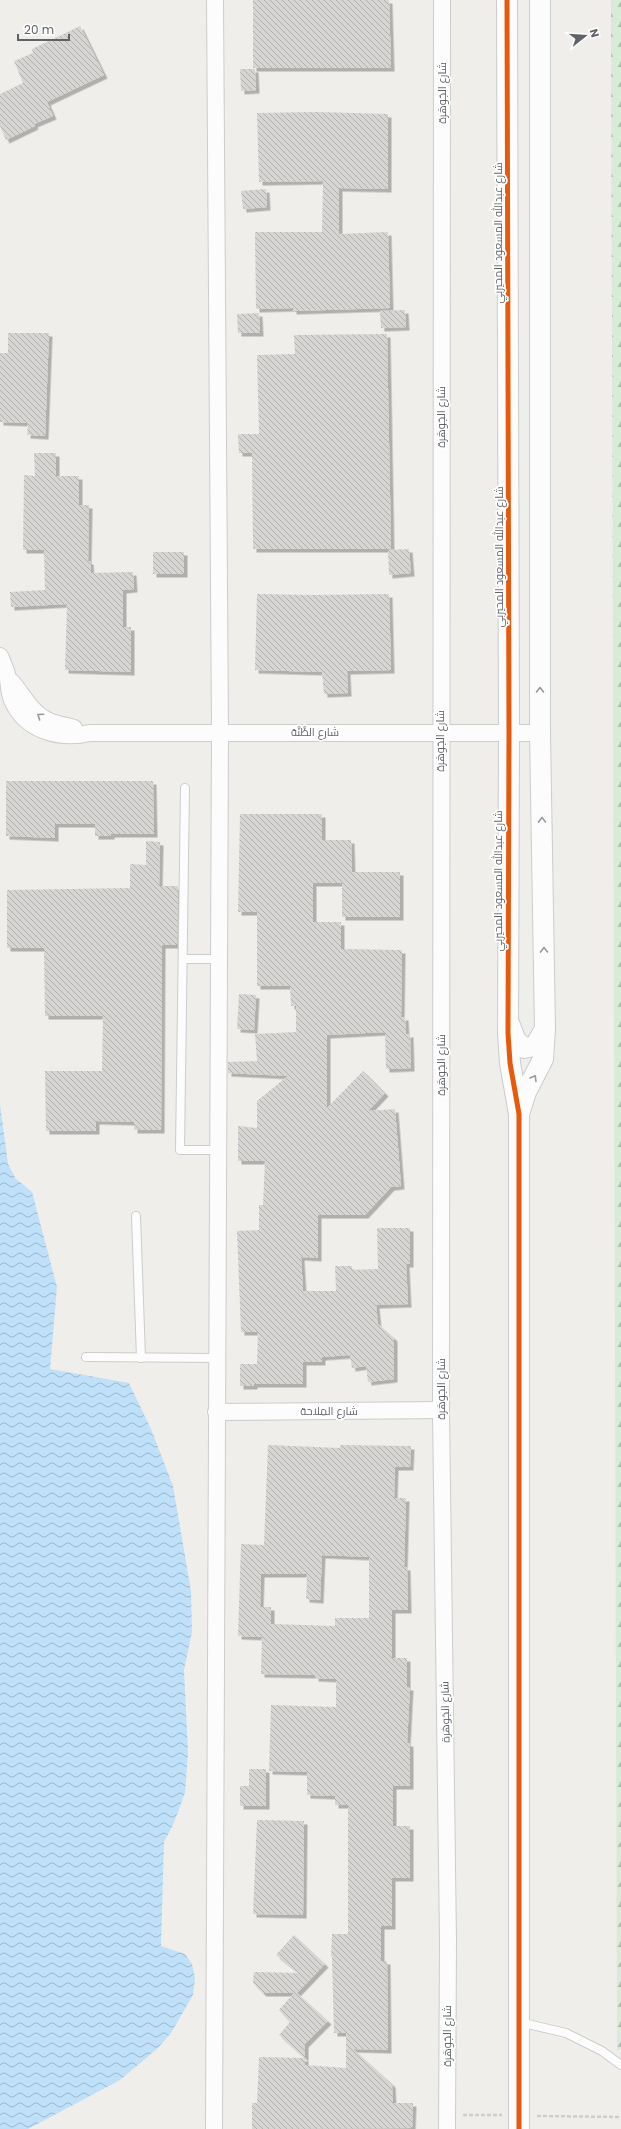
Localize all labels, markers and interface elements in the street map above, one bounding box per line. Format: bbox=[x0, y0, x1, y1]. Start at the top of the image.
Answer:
scale bar bbox=[18, 16, 69, 42]
north arrow bbox=[565, 16, 605, 56]
text: 20 m bbox=[24, 21, 54, 38]
text: N bbox=[586, 27, 603, 39]
street label: شارع الجَوهَرة bbox=[434, 62, 450, 124]
street label: شارع عبدالله المسعود المحيربي bbox=[490, 162, 507, 304]
street label: شارع الجَوهَرة bbox=[433, 386, 449, 448]
street label: شارع عبدالله المسعود المحيربي bbox=[491, 486, 508, 628]
one-way arrow bbox=[536, 687, 544, 693]
street label: شارع الجَوهَرة bbox=[432, 710, 448, 772]
one-way arrow bbox=[38, 714, 45, 721]
street label: شارع الظَّنَّة bbox=[291, 724, 339, 740]
street label: شارع عبدالله المسعود المحيربي bbox=[490, 810, 507, 952]
one-way arrow bbox=[538, 817, 546, 823]
one-way arrow bbox=[540, 947, 548, 953]
street label: شارع الجَوهَرة bbox=[433, 1034, 449, 1096]
one-way arrow bbox=[529, 1075, 536, 1082]
street label: شارع الجَوهَرة bbox=[433, 1358, 449, 1420]
street label: شارع المِلاحة bbox=[300, 1403, 358, 1419]
street label: شارع الجَوهَرة bbox=[436, 1681, 454, 1743]
street label: شارع الجَوهَرة bbox=[439, 2005, 455, 2067]

